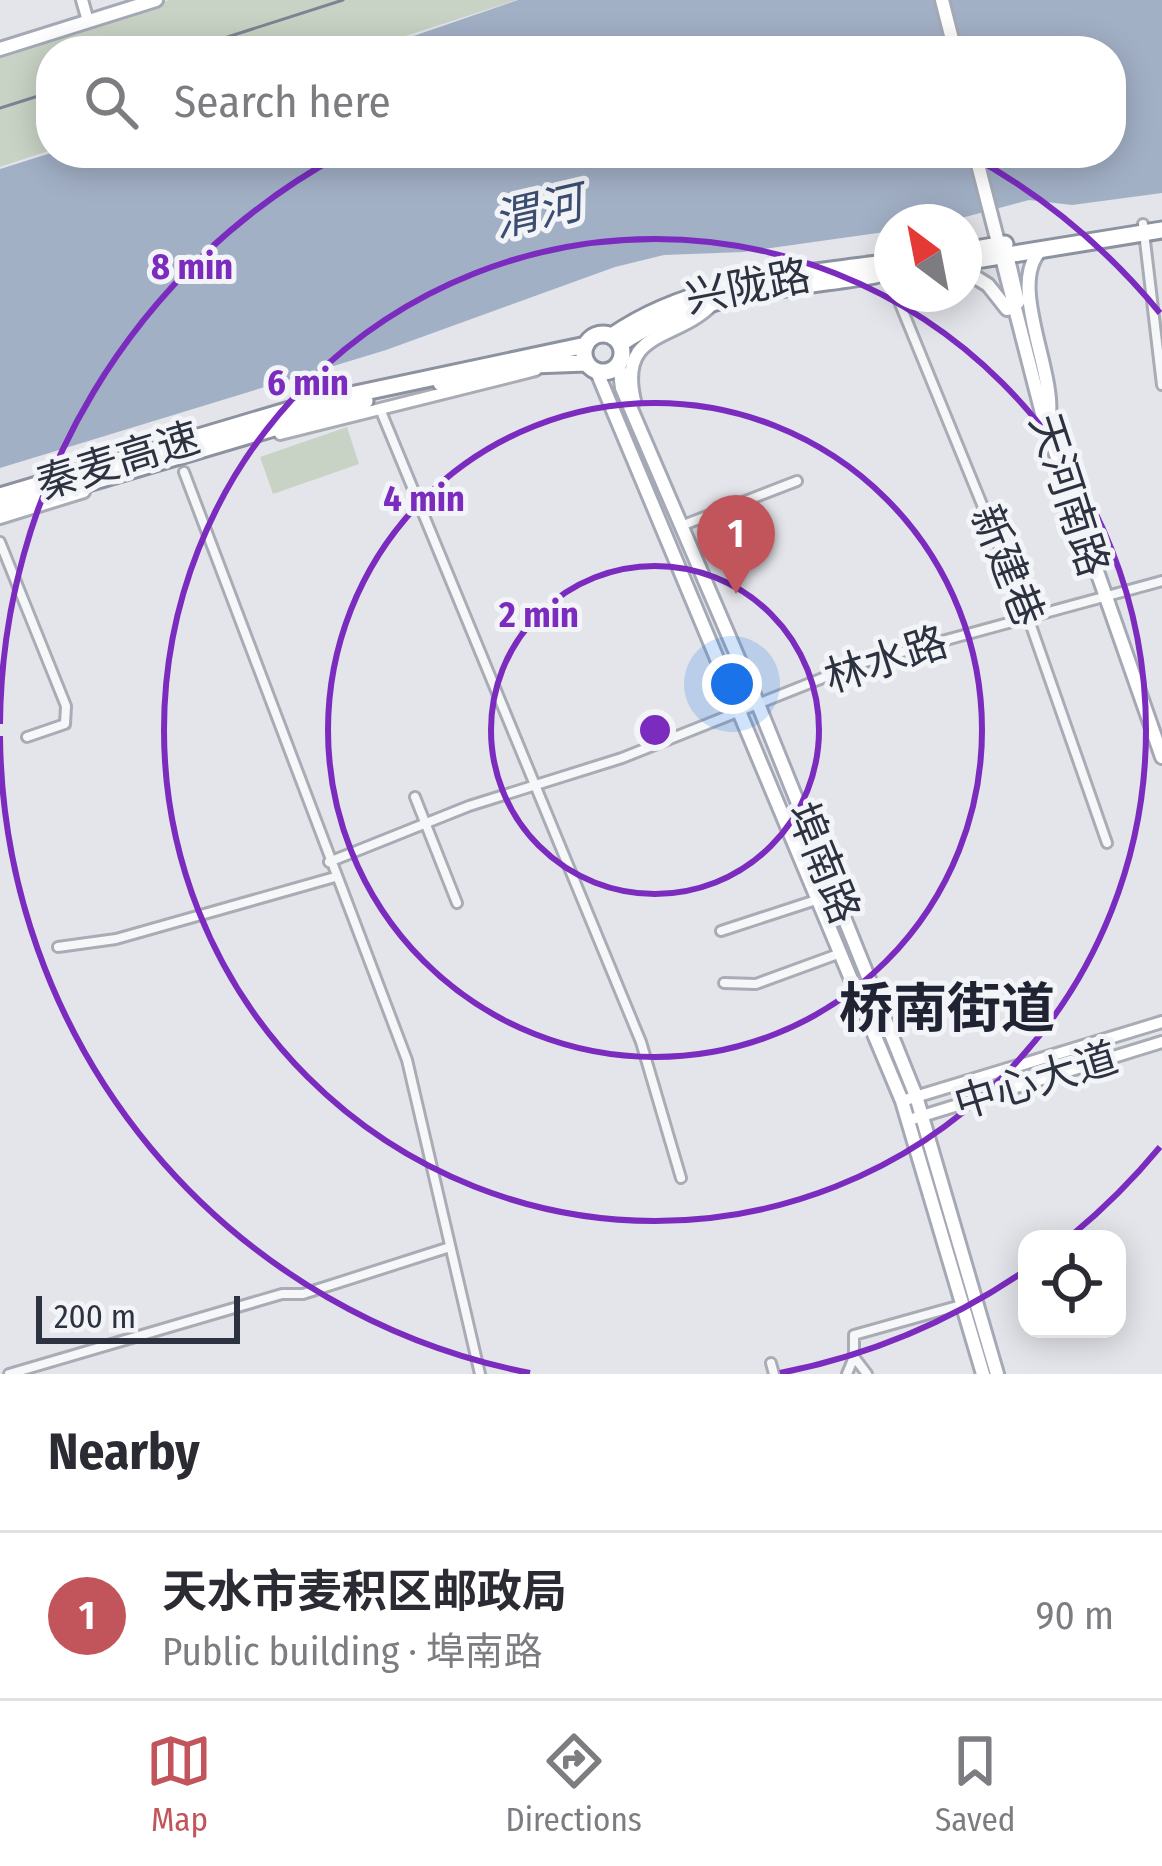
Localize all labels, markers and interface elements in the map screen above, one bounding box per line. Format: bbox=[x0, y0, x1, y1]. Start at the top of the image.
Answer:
search box bbox=[36, 36, 1126, 168]
icon: search bbox=[78, 69, 144, 135]
text: Search here bbox=[174, 75, 391, 129]
water label: 渭河 bbox=[488, 174, 596, 248]
north arrow bbox=[874, 204, 982, 312]
text: 8 min bbox=[151, 245, 233, 289]
street label: 兴陇路 bbox=[681, 250, 815, 324]
text: 6 min bbox=[267, 361, 349, 405]
street label: 天河南路 bbox=[1019, 407, 1119, 583]
street label: 秦麦高速 bbox=[30, 413, 206, 509]
text: 4 min bbox=[383, 477, 465, 521]
pin: 1 bbox=[697, 495, 775, 594]
street label: 新建巷 bbox=[960, 498, 1054, 634]
text: 2 min bbox=[498, 593, 579, 637]
street label: 林水路 bbox=[818, 617, 954, 703]
your location bbox=[702, 654, 762, 714]
centre of rings bbox=[634, 709, 676, 751]
street label: 埠南路 bbox=[776, 795, 870, 931]
district label: 桥南街道 bbox=[839, 977, 1055, 1041]
street label: 中心大道 bbox=[948, 1033, 1124, 1129]
map controls bbox=[1018, 1230, 1126, 1338]
button: locate bbox=[1018, 1230, 1126, 1338]
scale bar bbox=[36, 1290, 240, 1343]
text: 200 m bbox=[54, 1297, 136, 1337]
text: Nearby bbox=[48, 1421, 200, 1483]
text: 天水市麦积区邮政局 bbox=[162, 1565, 567, 1619]
text: 1 bbox=[79, 1593, 95, 1639]
text: 90 m bbox=[1036, 1593, 1114, 1639]
text: Public building · 埠南路 bbox=[162, 1629, 543, 1675]
tab: Map bbox=[146, 1728, 212, 1840]
tab: Directions bbox=[505, 1728, 642, 1840]
tab: Saved bbox=[935, 1728, 1015, 1840]

